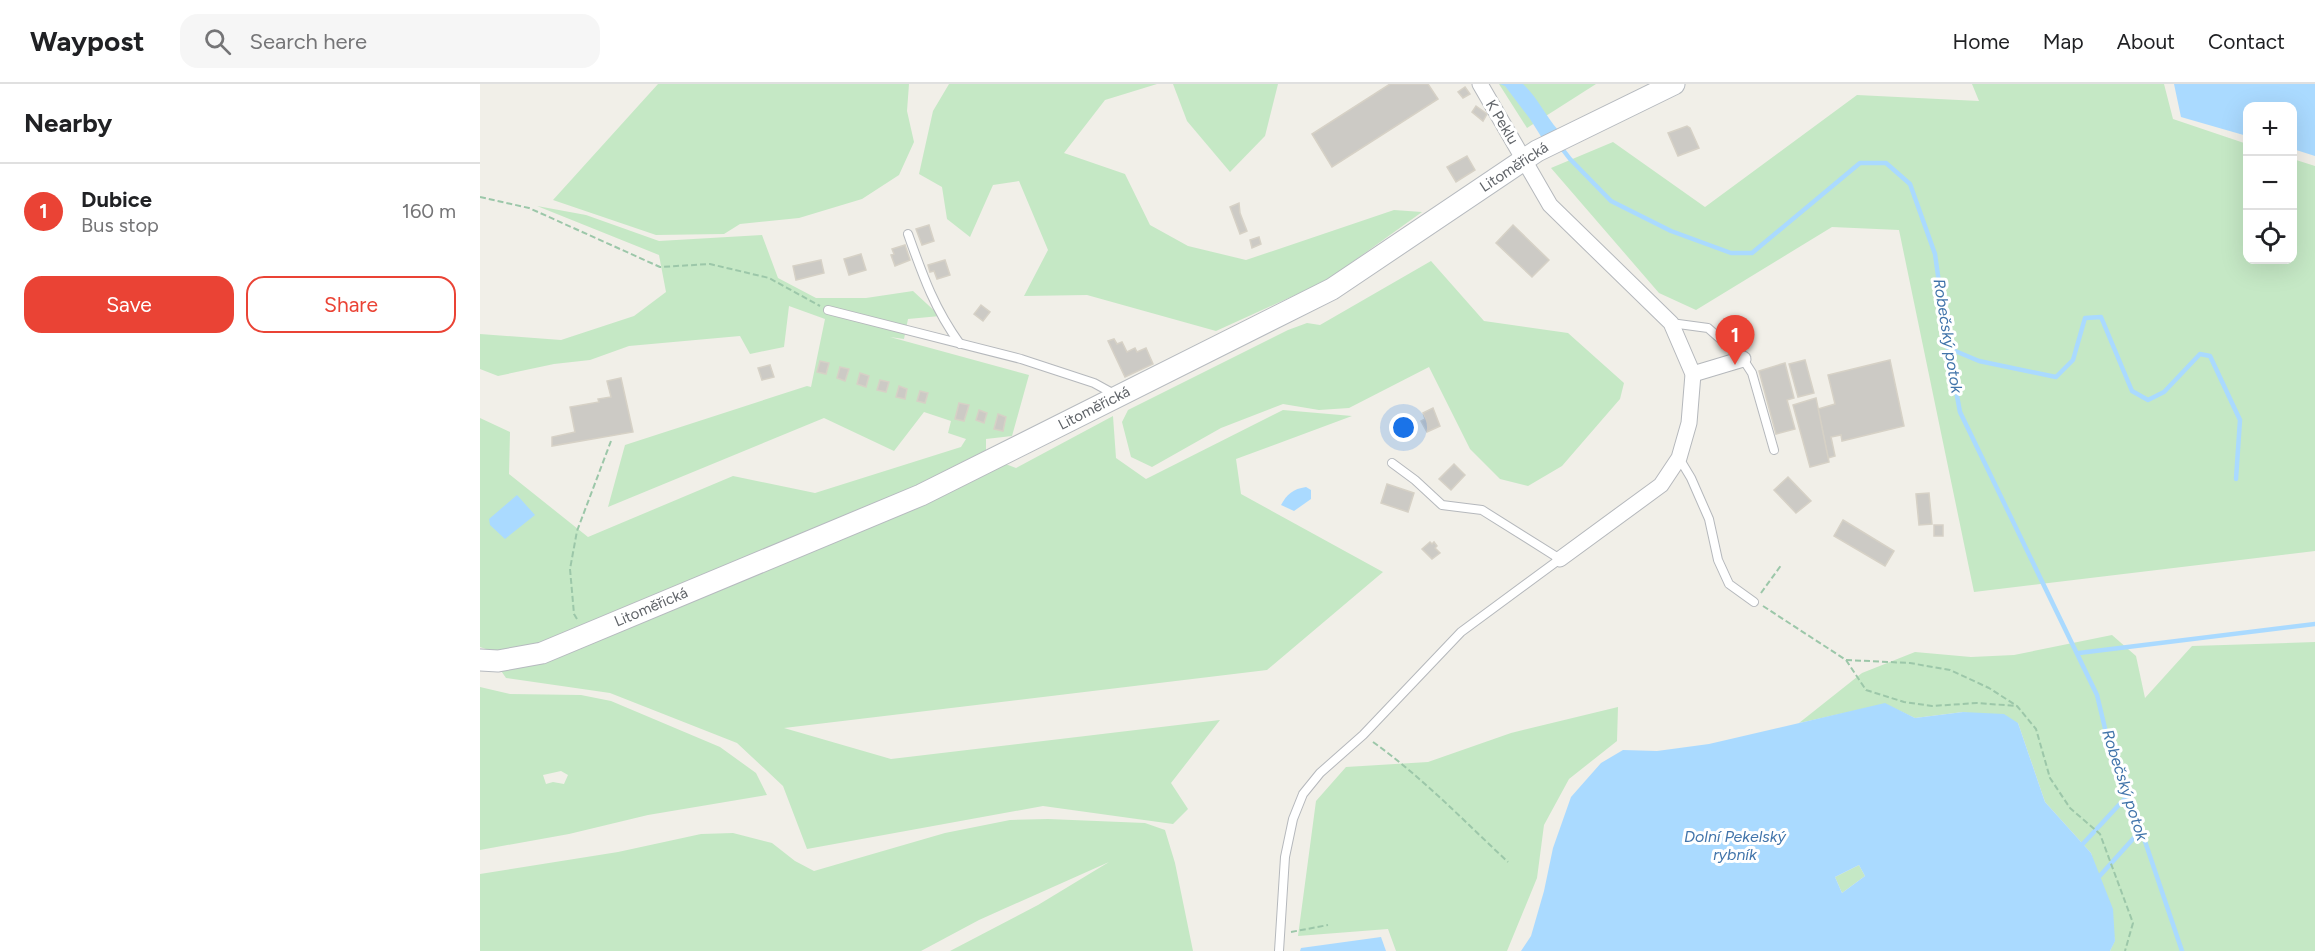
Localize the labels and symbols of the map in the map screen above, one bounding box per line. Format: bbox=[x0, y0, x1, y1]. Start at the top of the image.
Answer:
street label: K Peklu bbox=[1482, 97, 1522, 147]
street label: Litoměřická bbox=[1476, 138, 1552, 196]
water label: Robečský potok bbox=[1930, 277, 1967, 396]
pin: 1 bbox=[1716, 316, 1754, 365]
street label: Litoměřická bbox=[1055, 382, 1133, 434]
your location bbox=[1389, 413, 1418, 442]
street label: Litoměřická bbox=[612, 583, 690, 631]
water label: Robečský potok bbox=[2098, 727, 2152, 844]
water label: Dolní Pekelský rybník bbox=[1684, 827, 1787, 864]

